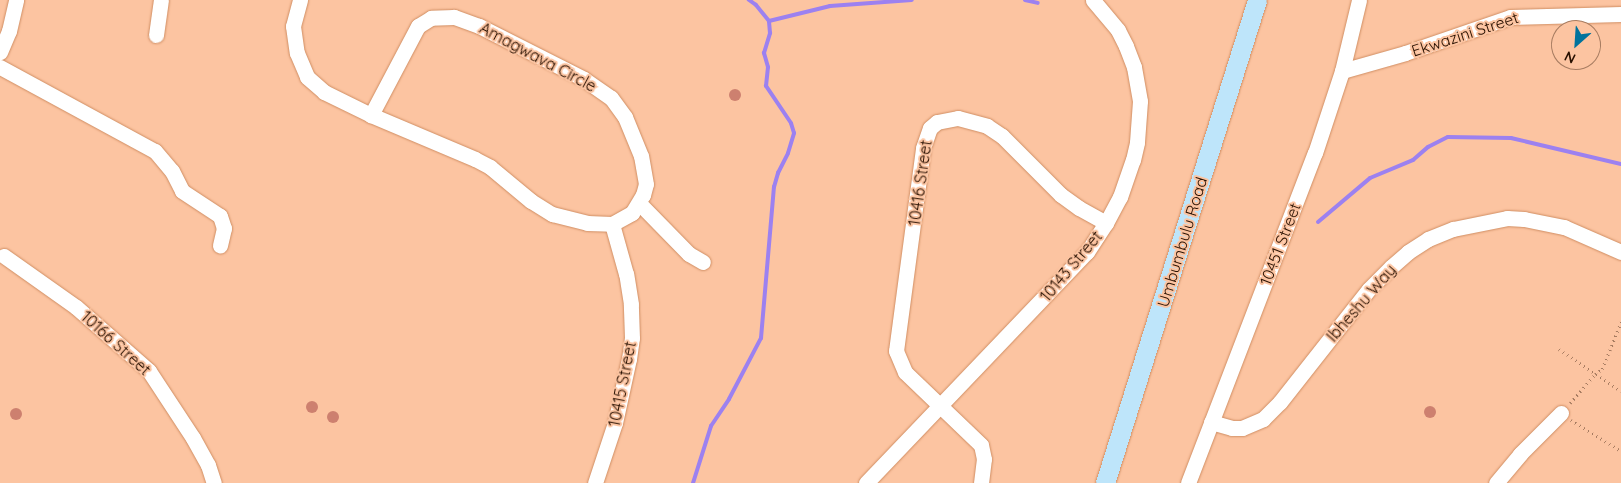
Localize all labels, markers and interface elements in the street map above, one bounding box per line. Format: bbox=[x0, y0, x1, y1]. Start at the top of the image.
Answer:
street label: Ekwazini Street bbox=[1409, 8, 1521, 60]
street label: Amagwava Circle bbox=[476, 18, 600, 96]
north arrow bbox=[1551, 20, 1601, 70]
text: N bbox=[1561, 47, 1578, 68]
street label: 10416 Street bbox=[904, 139, 936, 227]
street label: Umbumbulu Road bbox=[1153, 175, 1211, 309]
street label: 10451 Street bbox=[1255, 200, 1305, 288]
street label: 10143 Street bbox=[1036, 227, 1106, 305]
street label: Ibheshu Way bbox=[1322, 260, 1400, 346]
street label: 10166 Street bbox=[77, 307, 155, 379]
street label: 10415 Street bbox=[604, 340, 640, 428]

